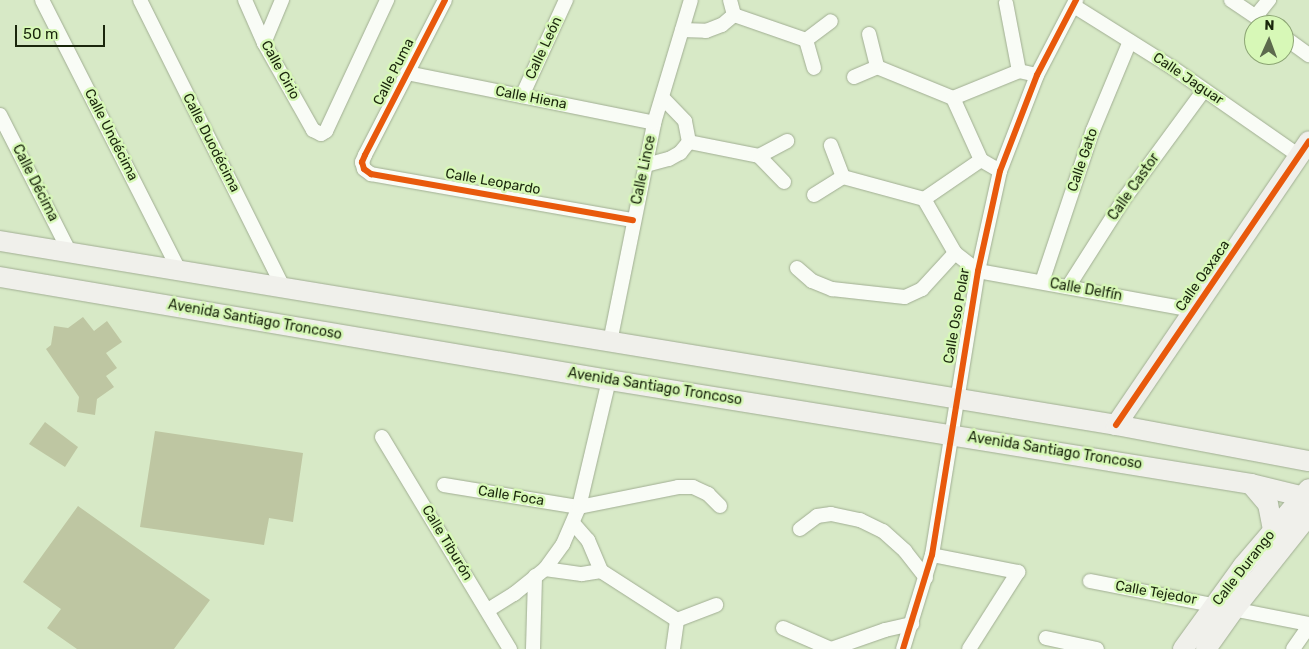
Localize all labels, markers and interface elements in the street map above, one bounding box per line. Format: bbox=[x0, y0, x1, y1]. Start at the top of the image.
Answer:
street label: Calle León bbox=[522, 14, 566, 82]
scale bar bbox=[18, 15, 108, 47]
north arrow bbox=[1244, 15, 1294, 65]
text: N bbox=[1264, 17, 1275, 34]
text: 50 m bbox=[23, 25, 58, 43]
street label: Calle Puma bbox=[370, 36, 418, 108]
street label: Calle Cirio bbox=[257, 38, 303, 102]
street label: Calle Jaguar bbox=[1150, 49, 1226, 109]
street label: Calle Hiena bbox=[494, 83, 568, 113]
street label: Calle Undécima bbox=[81, 86, 141, 184]
street label: Calle Duodécima bbox=[179, 91, 243, 195]
street label: Calle Gato bbox=[1064, 126, 1102, 194]
street label: Calle Lince bbox=[628, 134, 660, 206]
street label: Calle Décima bbox=[8, 142, 62, 224]
street label: Calle Castor bbox=[1105, 150, 1163, 224]
street label: Calle Leopardo bbox=[444, 165, 542, 199]
street label: Calle Oaxaca bbox=[1172, 237, 1234, 315]
street label: Calle Oso Polar bbox=[940, 267, 974, 365]
street label: Calle Delfín bbox=[1048, 275, 1124, 305]
street label: Avenida Santiago Troncoso bbox=[167, 296, 343, 344]
street label: Avenida Santiago Troncoso bbox=[567, 365, 743, 409]
street label: Avenida Santiago Troncoso bbox=[967, 429, 1143, 473]
street label: Calle Foca bbox=[477, 482, 545, 510]
street label: Calle Tiburón bbox=[418, 502, 476, 584]
street label: Calle Durango bbox=[1209, 527, 1279, 609]
street label: Calle Tejedor bbox=[1114, 578, 1198, 608]

